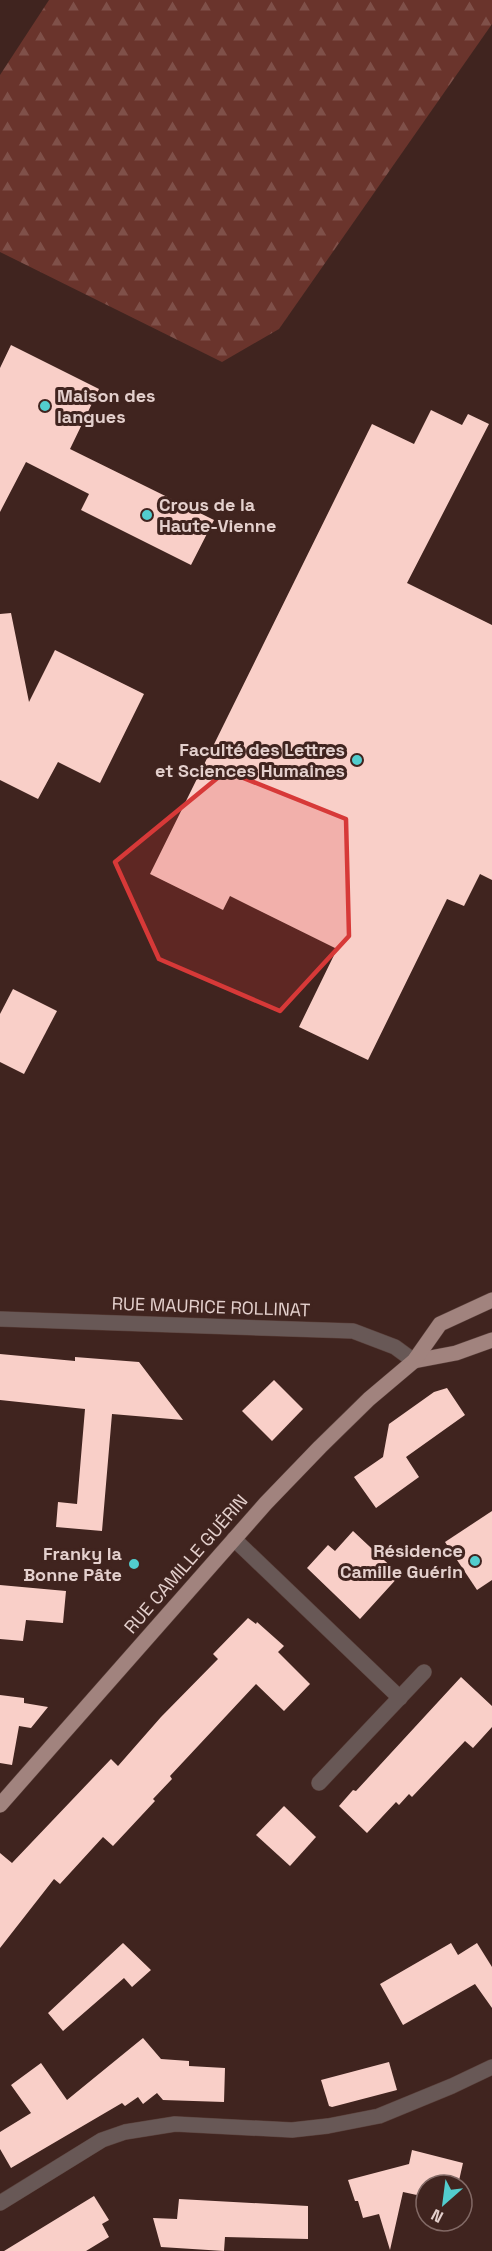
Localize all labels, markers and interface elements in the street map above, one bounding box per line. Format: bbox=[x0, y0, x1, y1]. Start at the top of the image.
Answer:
place label: Maison des langues bbox=[57, 384, 155, 428]
marker: Maison des langues bbox=[38, 399, 52, 413]
place label: Crous de la Haute-Vienne bbox=[159, 493, 276, 537]
marker: Crous de la Haute-Vienne bbox=[140, 508, 154, 522]
place label: Faculté des Lettres et Sciences Humaines bbox=[155, 738, 345, 782]
marker: Faculté des Lettres et Sciences Humaines bbox=[350, 753, 364, 767]
street label: RUE MAURICE ROLLINAT bbox=[111, 1292, 311, 1321]
street label: RUE CAMILLE GUÉRIN bbox=[119, 1489, 252, 1638]
place label: Résidence Camille Guérin bbox=[340, 1539, 463, 1583]
place label: Franky la Bonne Pâte bbox=[23, 1542, 123, 1586]
marker: Résidence Camille Guérin bbox=[468, 1554, 482, 1568]
marker: Franky la Bonne Pâte bbox=[127, 1557, 141, 1571]
north arrow bbox=[414, 2173, 474, 2233]
text: N bbox=[428, 2204, 447, 2228]

